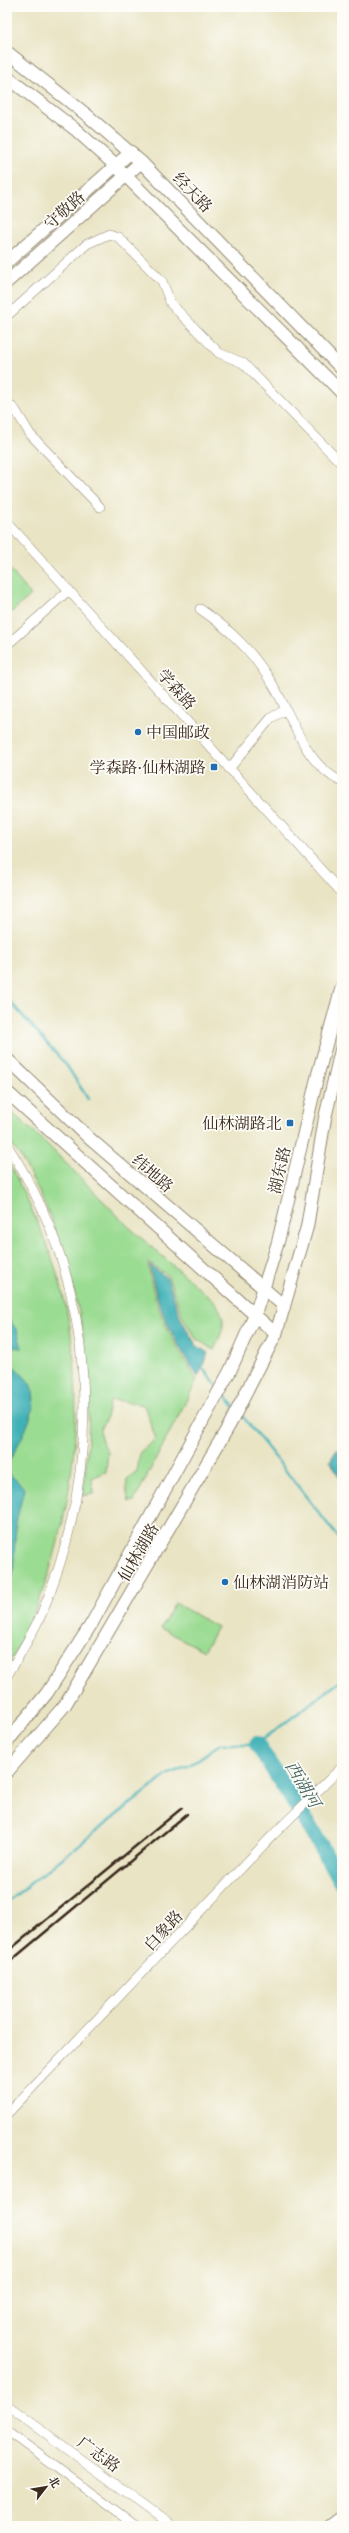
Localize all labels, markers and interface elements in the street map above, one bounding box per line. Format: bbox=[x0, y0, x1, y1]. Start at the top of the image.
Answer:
street label: 经天路 bbox=[169, 169, 215, 216]
street label: 守敬路 bbox=[41, 188, 89, 233]
street label: 学森路 bbox=[154, 666, 199, 714]
place label: 中国邮政 bbox=[146, 724, 210, 742]
marker: 中国邮政 bbox=[133, 727, 143, 737]
place label: 学森路·仙林湖路 bbox=[90, 759, 206, 777]
marker: 学森路·仙林湖路 bbox=[209, 762, 219, 772]
place label: 仙林湖路北 bbox=[202, 1115, 282, 1133]
marker: 仙林湖路北 bbox=[285, 1118, 295, 1128]
street label: 湖东路 bbox=[266, 1145, 294, 1196]
street label: 纬地路 bbox=[128, 1151, 176, 1196]
street label: 仙林湖路 bbox=[115, 1520, 163, 1585]
place label: 仙林湖消防站 bbox=[233, 1574, 329, 1592]
marker: 仙林湖消防站 bbox=[220, 1577, 230, 1587]
water label: 西湖河 bbox=[281, 1758, 325, 1814]
street label: 白象路 bbox=[141, 1907, 187, 1954]
street label: 广志路 bbox=[74, 2433, 123, 2476]
north arrow bbox=[26, 2467, 66, 2507]
text: 北 bbox=[46, 2475, 62, 2490]

